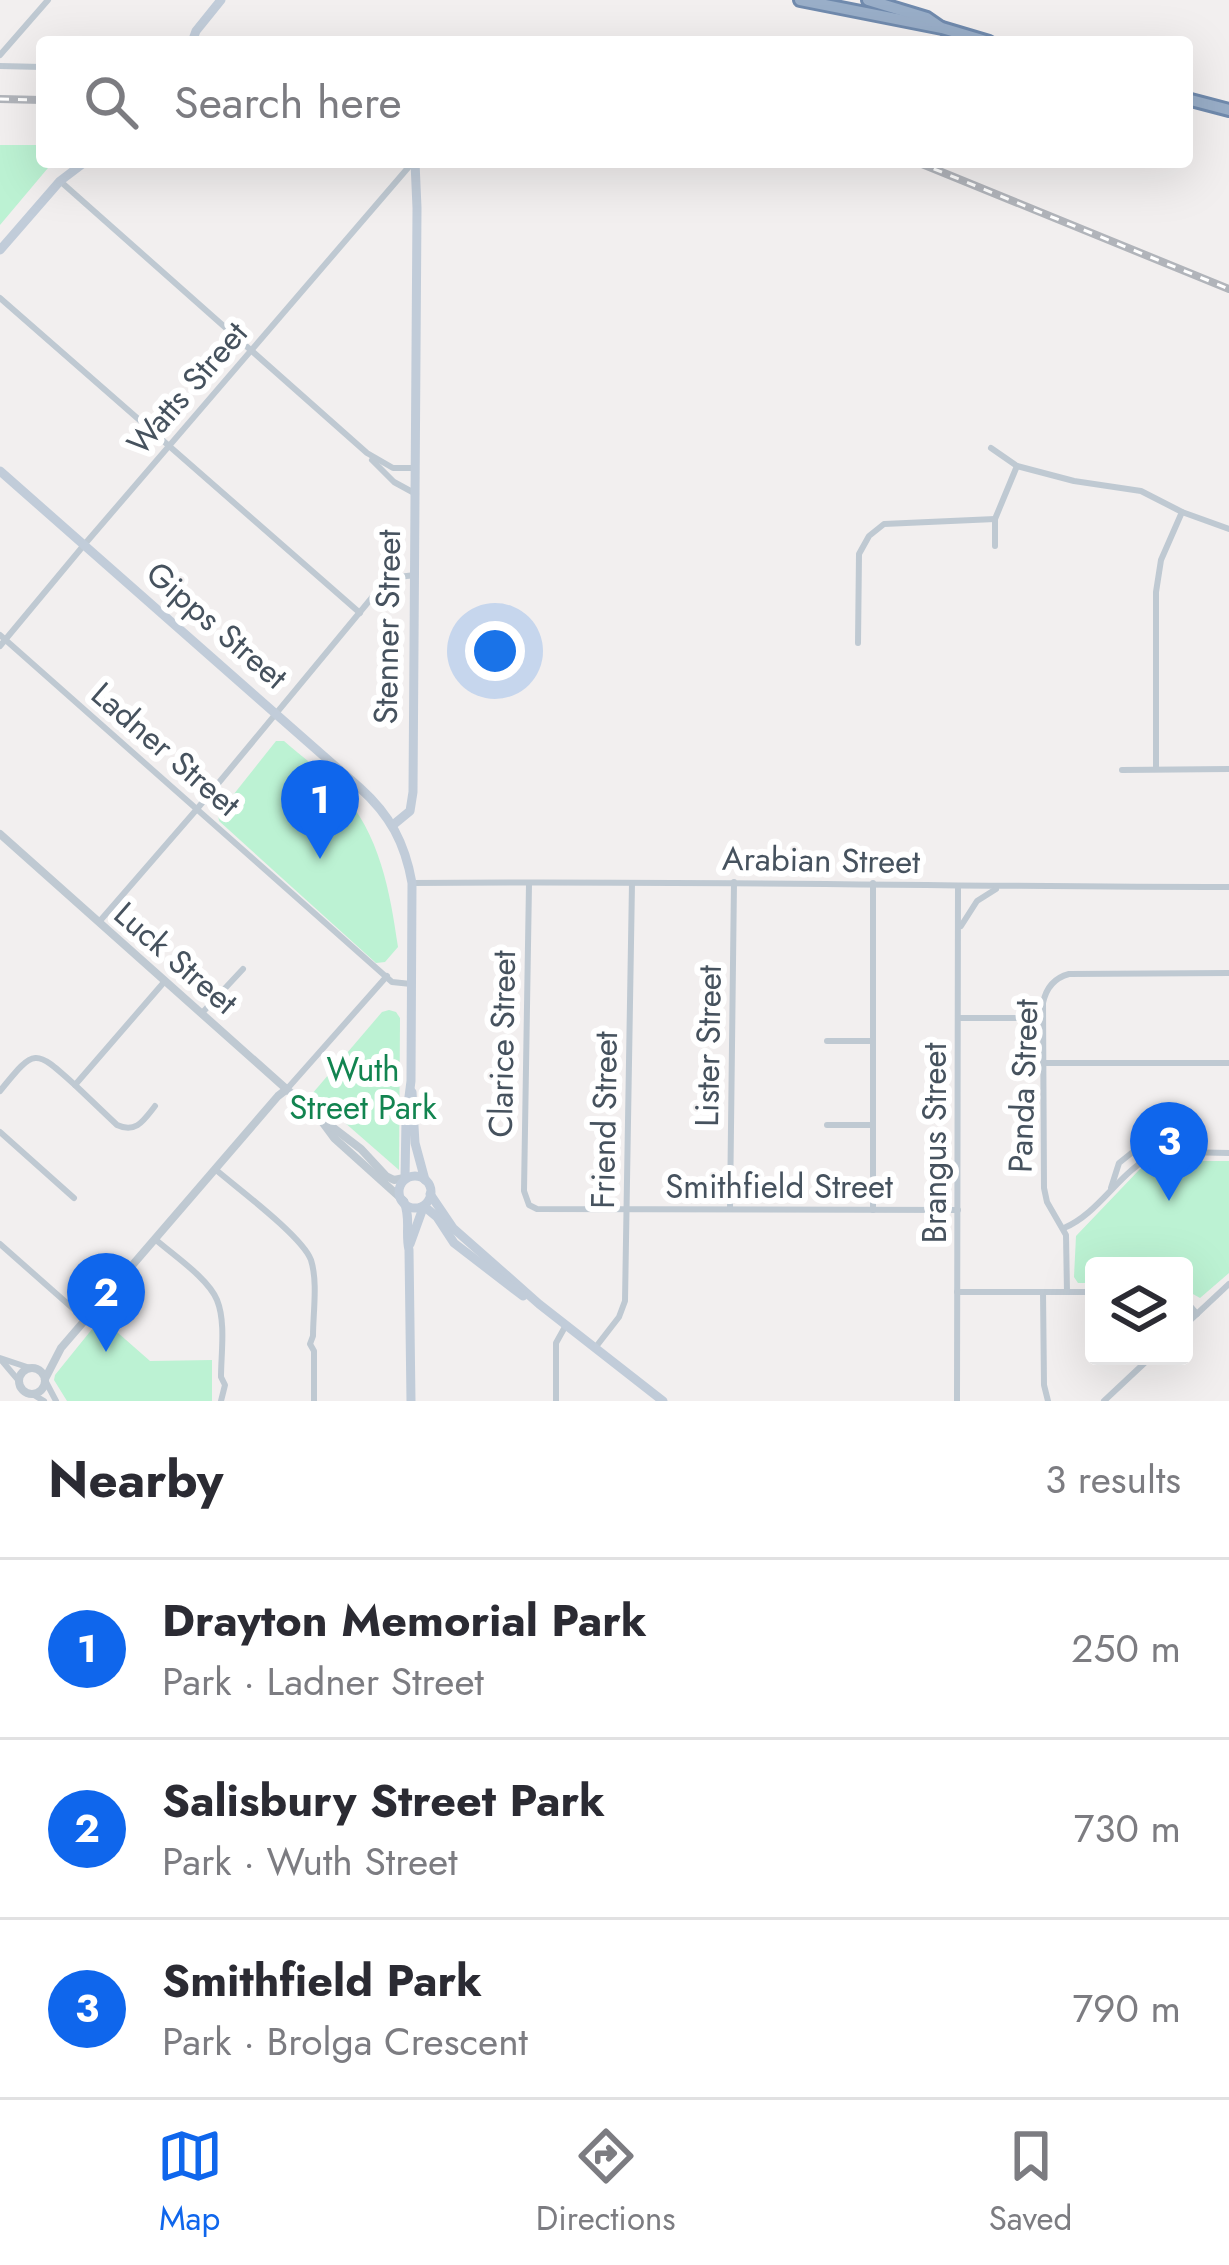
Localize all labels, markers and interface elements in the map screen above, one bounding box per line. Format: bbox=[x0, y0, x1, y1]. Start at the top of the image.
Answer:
search box bbox=[36, 36, 1193, 168]
icon: search bbox=[78, 69, 144, 135]
text: Search here bbox=[174, 70, 402, 135]
street label: Watts Street bbox=[116, 311, 258, 465]
street label: Stenner Street bbox=[362, 529, 412, 725]
street label: Gipps Street bbox=[136, 550, 298, 700]
your location bbox=[465, 621, 525, 681]
street label: Ladner Street bbox=[81, 671, 251, 827]
pin: 1 bbox=[281, 760, 359, 859]
street label: Arabian Street bbox=[722, 835, 921, 885]
street label: Luck Street bbox=[104, 891, 248, 1025]
street label: Clarice Street bbox=[477, 950, 527, 1138]
street label: Lister Street bbox=[683, 965, 733, 1127]
street label: Panda Street bbox=[996, 998, 1050, 1174]
street label: Friend Street bbox=[579, 1031, 629, 1209]
street label: Brangus Street bbox=[911, 1042, 958, 1244]
park label: Wuth Street Park bbox=[289, 1046, 437, 1131]
pin: 3 bbox=[1130, 1102, 1208, 1201]
street label: Smithfield Street bbox=[665, 1163, 893, 1210]
pin: 2 bbox=[67, 1253, 145, 1352]
map controls bbox=[1085, 1257, 1193, 1365]
button: layers bbox=[1085, 1257, 1193, 1365]
text: Nearby bbox=[48, 1442, 223, 1516]
text: 3 results bbox=[1045, 1451, 1181, 1508]
text: Drayton Memorial Park bbox=[162, 1588, 647, 1653]
text: 1 bbox=[77, 1620, 97, 1677]
text: 250 m bbox=[1071, 1620, 1181, 1677]
text: Park · Ladner Street bbox=[162, 1653, 484, 1710]
text: Salisbury Street Park bbox=[162, 1768, 605, 1833]
text: 2 bbox=[74, 1800, 100, 1857]
text: 730 m bbox=[1074, 1800, 1181, 1857]
text: Park · Wuth Street bbox=[162, 1833, 458, 1890]
text: Smithfield Park bbox=[162, 1948, 482, 2013]
text: 3 bbox=[75, 1980, 99, 2037]
text: 790 m bbox=[1073, 1980, 1181, 2037]
text: Park · Brolga Crescent bbox=[162, 2013, 528, 2070]
tab: Map bbox=[157, 2123, 223, 2242]
tab: Directions bbox=[536, 2123, 676, 2242]
tab: Saved bbox=[989, 2123, 1072, 2242]

